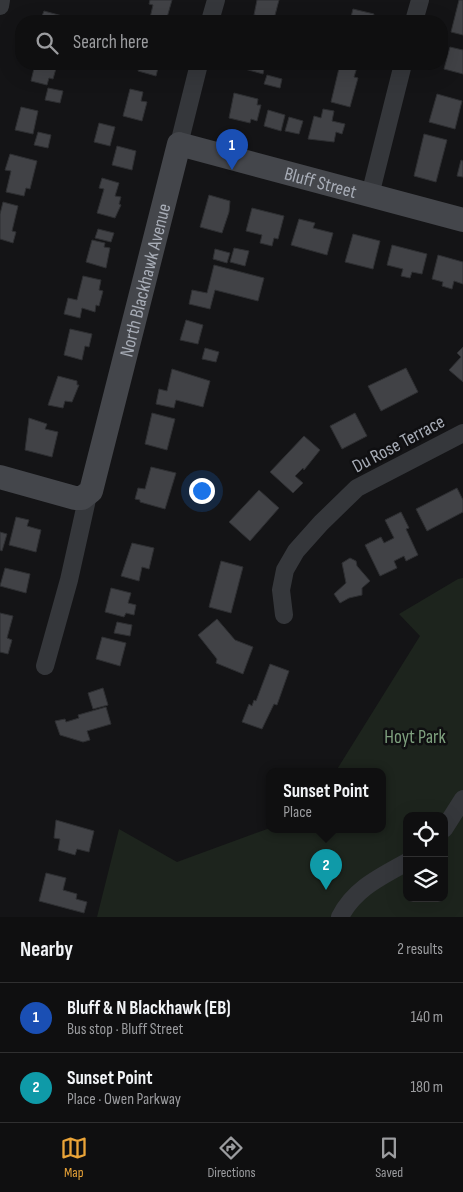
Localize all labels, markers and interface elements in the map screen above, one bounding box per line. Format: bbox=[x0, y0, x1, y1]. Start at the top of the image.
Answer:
search box bbox=[15, 15, 448, 70]
icon: search bbox=[33, 29, 61, 57]
text: Search here bbox=[73, 31, 149, 54]
pin: 1 bbox=[216, 129, 248, 170]
street label: Bluff Street bbox=[282, 163, 359, 204]
street label: North Blackhawk Avenue bbox=[115, 201, 176, 359]
street label: Du Rose Terrace bbox=[349, 410, 449, 478]
your location bbox=[189, 478, 215, 504]
park label: Hoyt Park bbox=[384, 726, 446, 749]
popup bbox=[266, 768, 386, 833]
text: Sunset Point bbox=[283, 780, 369, 803]
text: Place bbox=[283, 803, 312, 822]
map controls bbox=[403, 812, 448, 902]
button: locate bbox=[403, 812, 448, 857]
pin: 2 bbox=[310, 849, 342, 890]
button: layers bbox=[403, 857, 448, 902]
text: Nearby bbox=[20, 937, 73, 962]
text: 2 results bbox=[397, 940, 443, 959]
text: Bluff & N Blackhawk (EB) bbox=[67, 997, 231, 1020]
text: 1 bbox=[33, 1008, 39, 1027]
text: 140 m bbox=[411, 1008, 443, 1027]
text: Bus stop · Bluff Street bbox=[67, 1020, 183, 1039]
text: Sunset Point bbox=[67, 1067, 153, 1090]
text: 2 bbox=[32, 1078, 40, 1097]
text: 180 m bbox=[410, 1078, 443, 1097]
text: Place · Owen Parkway bbox=[67, 1090, 181, 1109]
tab: Map bbox=[60, 1134, 88, 1181]
tab: Directions bbox=[207, 1134, 256, 1181]
tab: Saved bbox=[375, 1134, 403, 1181]

